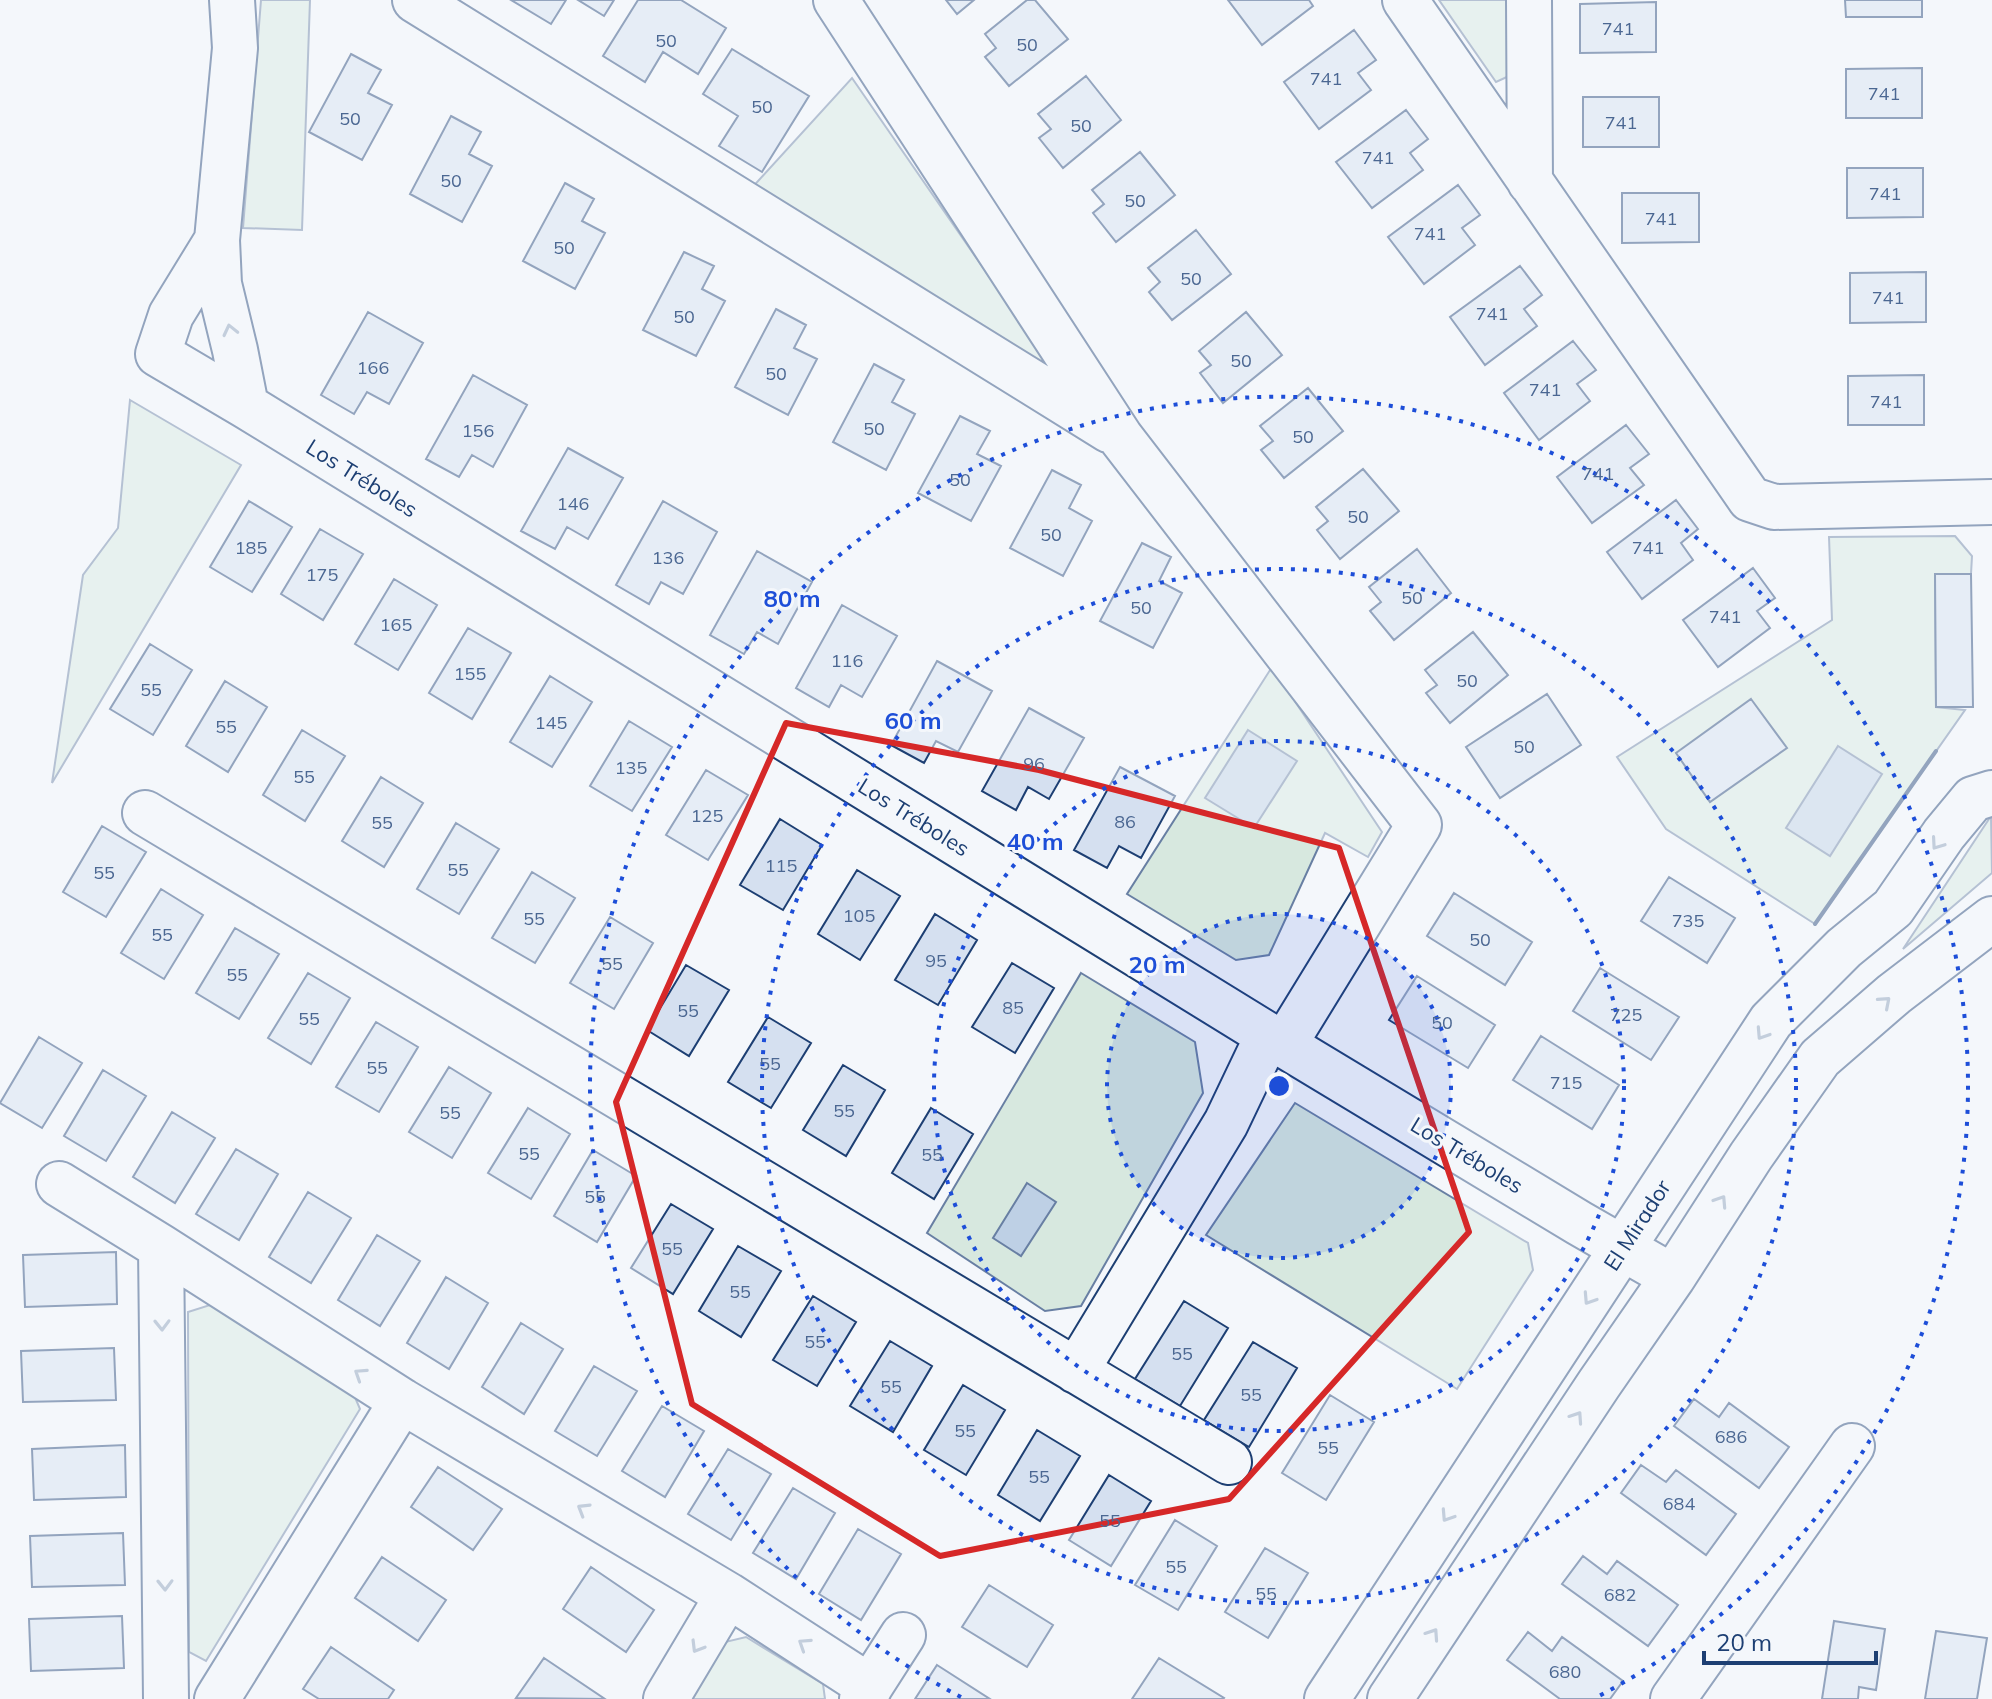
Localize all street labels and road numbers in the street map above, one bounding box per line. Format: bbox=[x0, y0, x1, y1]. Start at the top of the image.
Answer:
street label: Los Tréboles bbox=[301, 433, 423, 523]
street label: Los Tréboles bbox=[853, 772, 975, 862]
street label: Los Tréboles bbox=[1406, 1110, 1528, 1200]
street label: El Mirador bbox=[1597, 1174, 1677, 1276]

